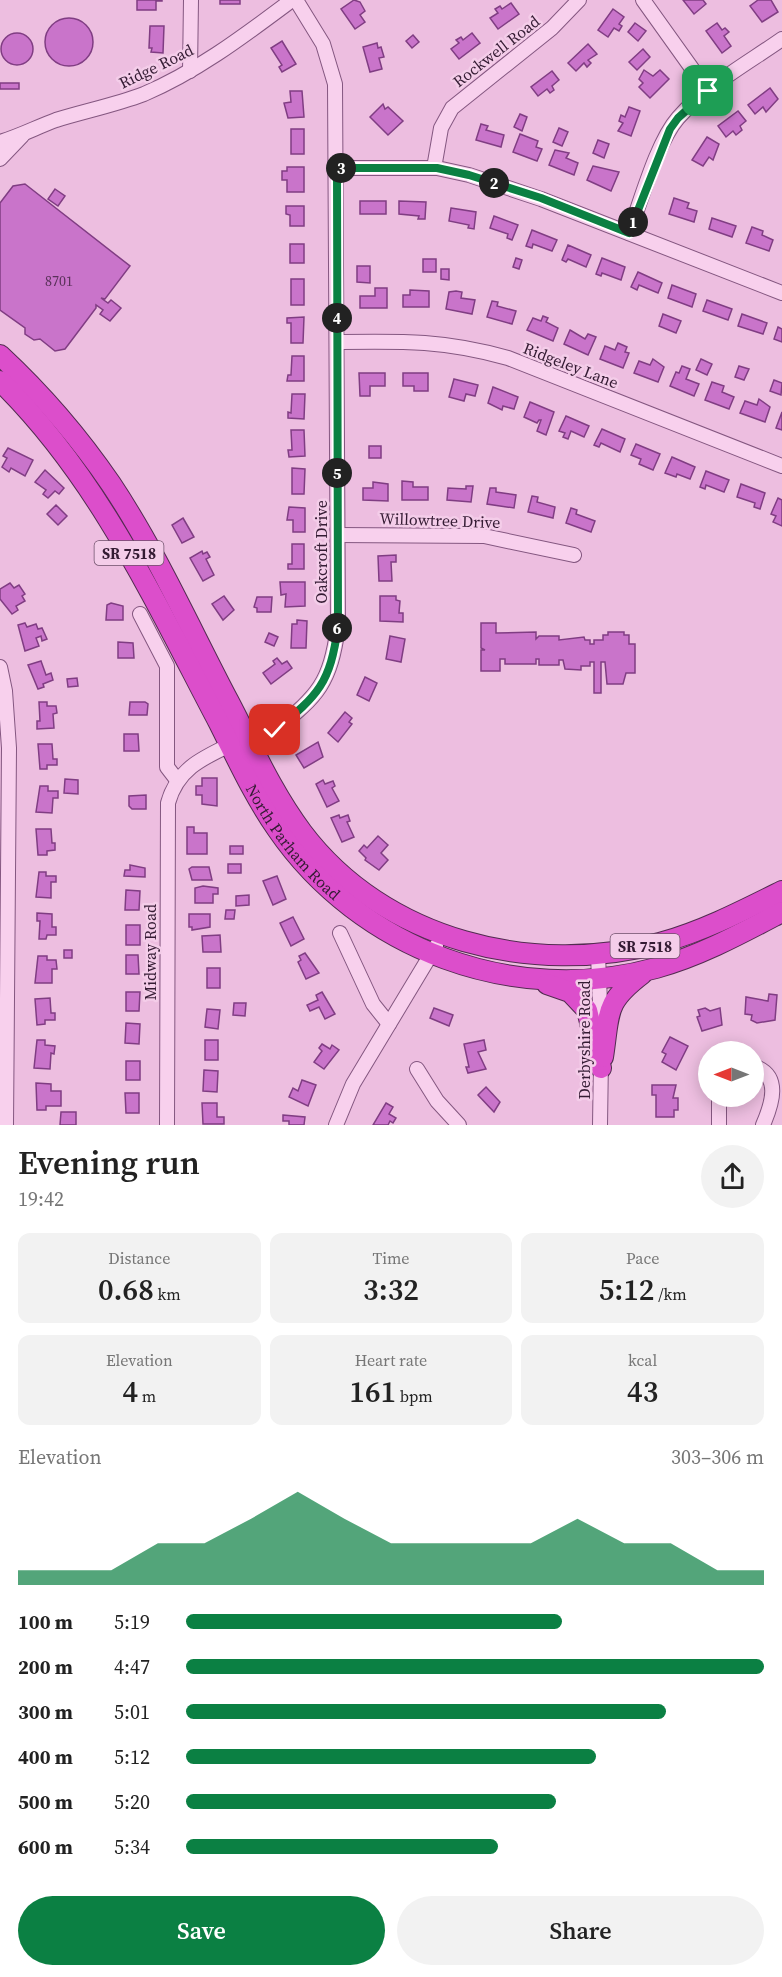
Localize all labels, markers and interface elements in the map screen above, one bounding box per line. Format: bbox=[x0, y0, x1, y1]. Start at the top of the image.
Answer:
street label: Rockwell Road bbox=[448, 10, 544, 92]
street label: Ridge Road bbox=[115, 38, 197, 94]
pin bbox=[682, 65, 733, 116]
icon: arrive bbox=[691, 74, 724, 107]
pin: 3 bbox=[326, 153, 356, 183]
text: 3 bbox=[337, 157, 345, 179]
pin: 2 bbox=[479, 168, 509, 198]
text: 2 bbox=[490, 172, 498, 194]
pin: 1 bbox=[618, 207, 648, 237]
text: 1 bbox=[629, 211, 637, 233]
house number: 8701 bbox=[45, 271, 73, 291]
pin: 4 bbox=[322, 303, 352, 333]
text: 4 bbox=[333, 307, 341, 329]
street label: Ridgeley Lane bbox=[520, 337, 622, 393]
pin: 5 bbox=[322, 458, 352, 488]
text: 5 bbox=[333, 462, 341, 484]
street label: Oakcroft Drive bbox=[310, 500, 332, 604]
street label: Willowtree Drive bbox=[379, 507, 501, 533]
road number: SR 7518 bbox=[94, 541, 164, 565]
pin: 6 bbox=[322, 613, 352, 643]
text: 6 bbox=[333, 617, 341, 639]
pin bbox=[249, 704, 300, 755]
icon: check bbox=[258, 713, 291, 746]
street label: North Parham Road bbox=[241, 780, 345, 905]
street label: Midway Road bbox=[139, 904, 161, 1000]
road number: SR 7518 bbox=[610, 934, 680, 958]
street label: Derbyshire Road bbox=[573, 980, 595, 1100]
north arrow bbox=[698, 1041, 764, 1107]
map controls bbox=[698, 1041, 764, 1107]
text: Evening run bbox=[18, 1140, 200, 1185]
button: share bbox=[701, 1145, 764, 1208]
text: 19:42 bbox=[18, 1185, 64, 1213]
text: Distance bbox=[108, 1247, 170, 1269]
text: Time bbox=[372, 1247, 410, 1269]
text: Pace bbox=[626, 1247, 659, 1269]
text: 0.68 bbox=[98, 1269, 154, 1310]
text: 3:32 bbox=[363, 1269, 419, 1310]
text: 5:12 bbox=[599, 1269, 654, 1310]
text: km bbox=[154, 1283, 181, 1305]
text: /km bbox=[654, 1283, 687, 1305]
text: Elevation bbox=[106, 1349, 173, 1371]
text: Heart rate bbox=[355, 1349, 427, 1371]
text: kcal bbox=[628, 1349, 657, 1371]
text: 4 bbox=[122, 1371, 138, 1412]
text: 161 bbox=[349, 1371, 396, 1412]
text: 43 bbox=[627, 1371, 658, 1412]
text: m bbox=[138, 1385, 156, 1407]
text: bpm bbox=[396, 1385, 433, 1407]
text: Elevation bbox=[18, 1443, 102, 1471]
text: 303–306 m bbox=[671, 1443, 764, 1471]
text: 100 m bbox=[18, 1608, 73, 1636]
text: 5:19 bbox=[114, 1608, 150, 1636]
text: 200 m bbox=[18, 1653, 73, 1681]
text: 4:47 bbox=[114, 1653, 150, 1681]
text: 300 m bbox=[18, 1698, 73, 1726]
text: 5:01 bbox=[114, 1698, 150, 1726]
text: 400 m bbox=[18, 1743, 73, 1771]
text: 5:12 bbox=[114, 1743, 150, 1771]
text: 500 m bbox=[18, 1788, 73, 1816]
text: 5:20 bbox=[114, 1788, 150, 1816]
text: 600 m bbox=[18, 1833, 73, 1861]
text: 5:34 bbox=[114, 1833, 150, 1861]
button: Save bbox=[18, 1896, 385, 1965]
button: Share bbox=[397, 1896, 764, 1965]

